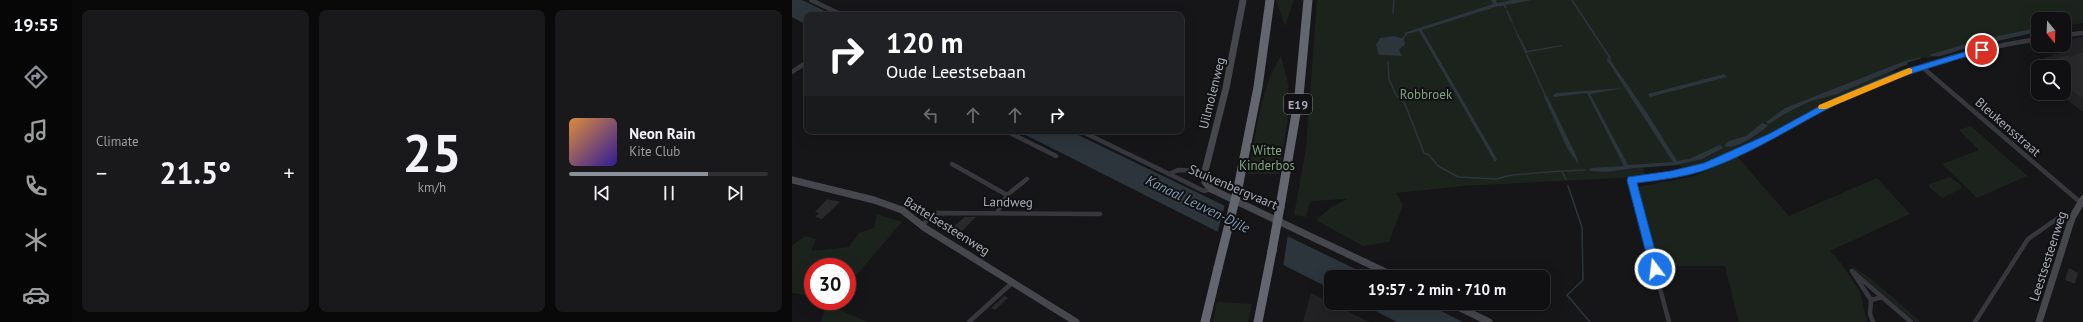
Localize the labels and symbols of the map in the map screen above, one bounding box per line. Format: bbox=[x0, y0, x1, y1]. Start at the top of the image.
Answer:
north arrow bbox=[2031, 12, 2071, 52]
pin bbox=[1965, 33, 1999, 67]
street label: Uilmolenweg bbox=[1195, 55, 1229, 131]
park label: Robbroek bbox=[1400, 86, 1453, 103]
road number: E19 bbox=[1284, 94, 1312, 114]
street label: Bleukensstraat bbox=[1972, 94, 2045, 161]
park label: Witte Kinderbos bbox=[1239, 142, 1295, 174]
street label: Stuivenbergvaart bbox=[1186, 161, 1281, 214]
water label: Kanaal Leuven-Dijle bbox=[1143, 171, 1254, 237]
street label: Battelsesteenweg bbox=[901, 193, 993, 259]
street label: Landweg bbox=[983, 193, 1033, 211]
street label: Leestsesteenweg bbox=[2025, 209, 2071, 303]
position arrow bbox=[1634, 248, 1676, 290]
speed limit sign: 30 bbox=[804, 258, 856, 310]

